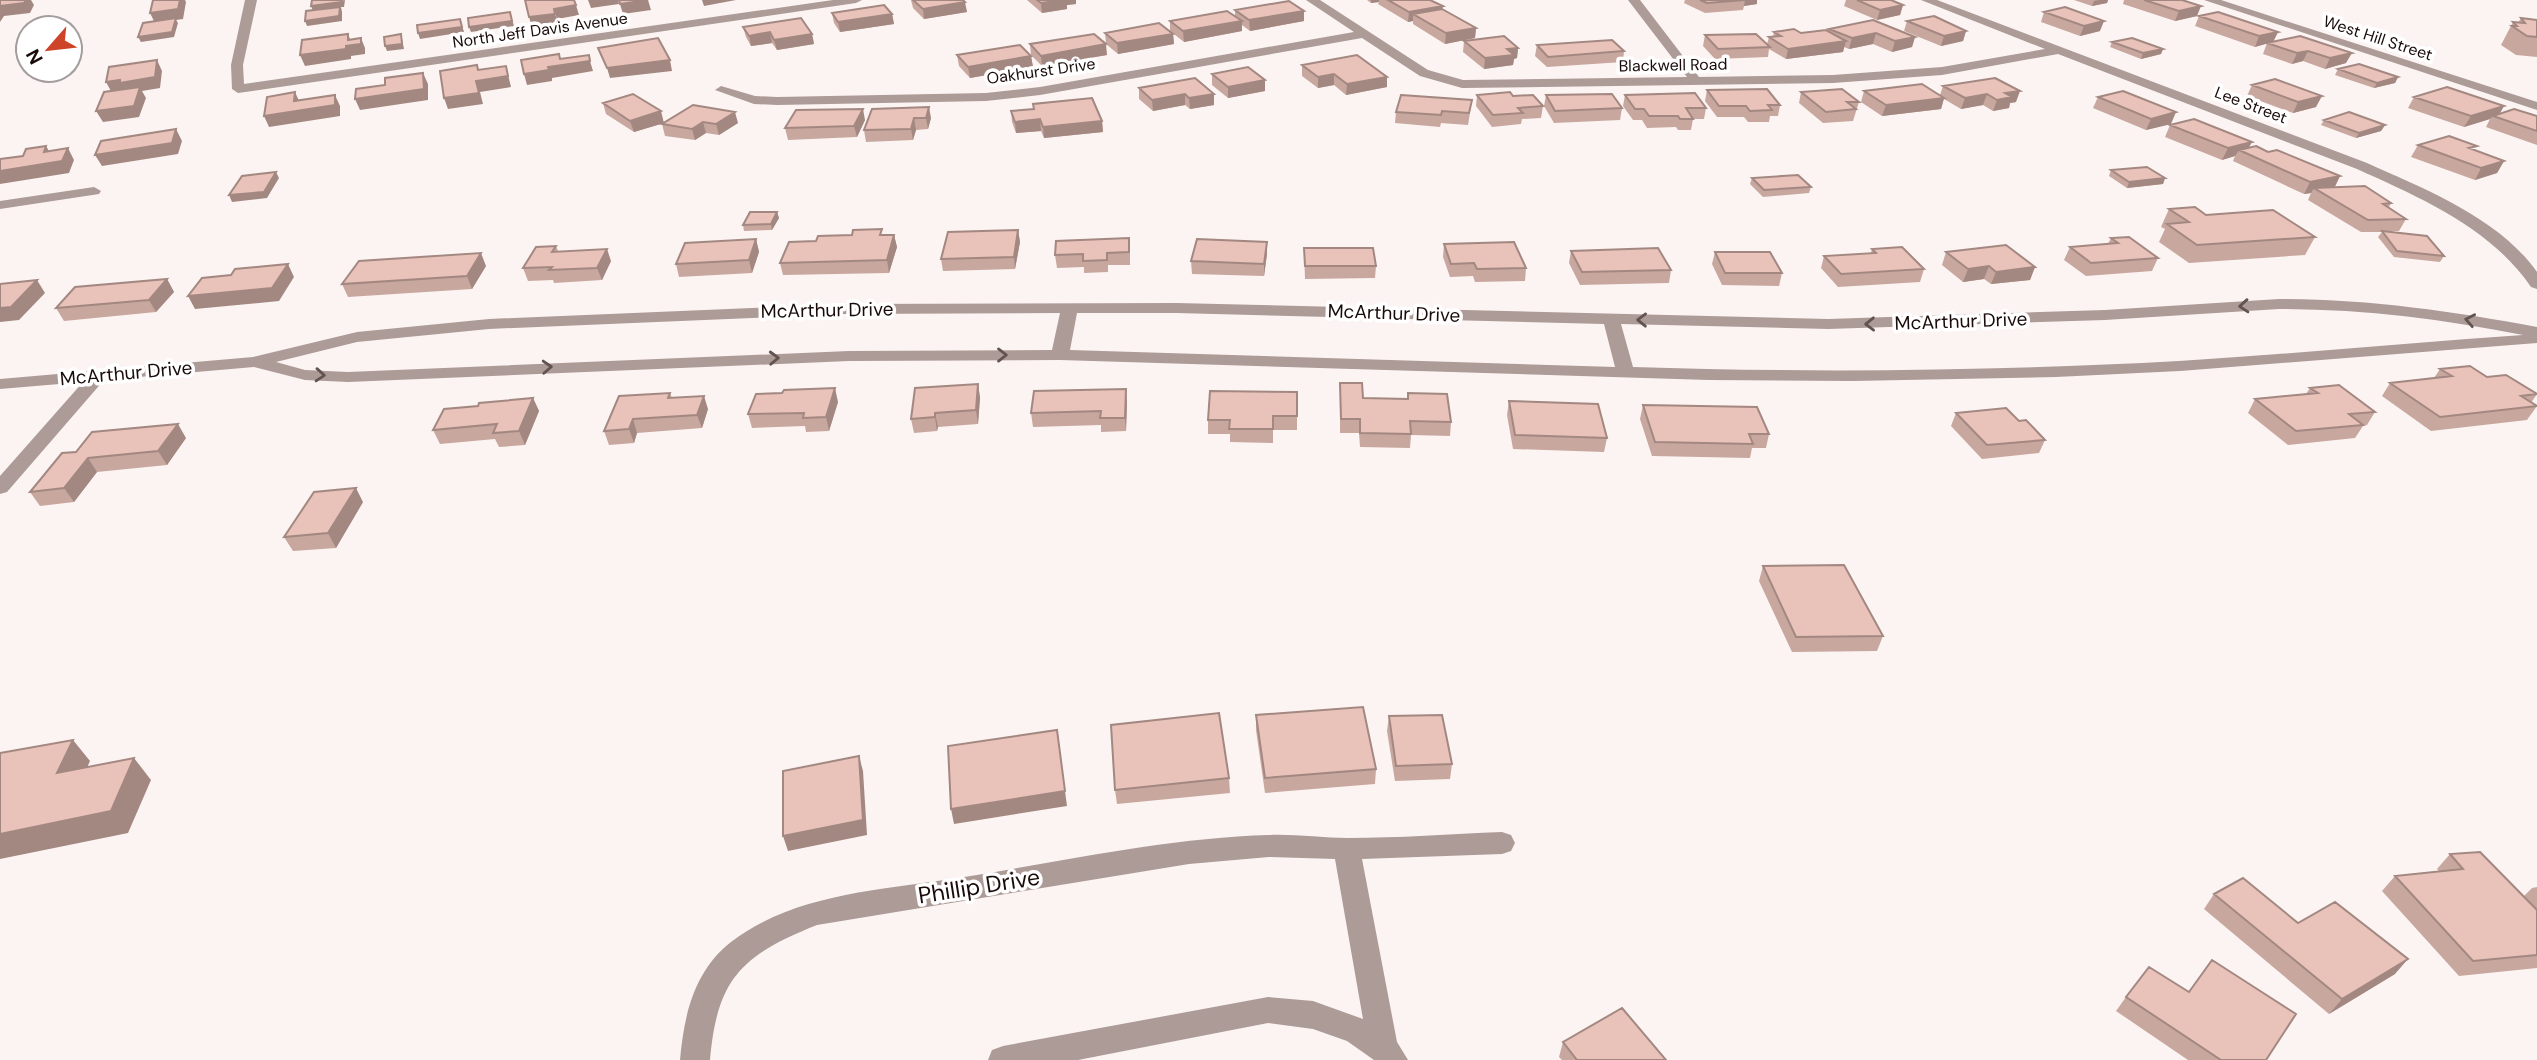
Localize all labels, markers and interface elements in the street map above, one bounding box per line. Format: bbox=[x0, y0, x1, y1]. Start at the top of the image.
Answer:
street label: North Jeff Davis Avenue bbox=[451, 7, 629, 53]
street label: West Hill Street bbox=[2321, 10, 2435, 66]
north arrow bbox=[14, 14, 84, 84]
text: N bbox=[20, 45, 49, 69]
street label: Oakhurst Drive bbox=[985, 53, 1097, 89]
street label: Blackwell Road bbox=[1618, 54, 1728, 76]
street label: Lee Street bbox=[2212, 82, 2290, 128]
street label: McArthur Drive bbox=[760, 296, 894, 324]
street label: McArthur Drive bbox=[1327, 298, 1461, 328]
one-way arrow bbox=[2238, 298, 2249, 313]
street label: McArthur Drive bbox=[1894, 306, 2028, 336]
one-way arrow bbox=[1636, 312, 1647, 327]
one-way arrow bbox=[2464, 313, 2476, 328]
one-way arrow bbox=[1864, 316, 1874, 332]
one-way arrow bbox=[997, 347, 1007, 363]
one-way arrow bbox=[769, 351, 780, 366]
street label: McArthur Drive bbox=[59, 355, 193, 391]
one-way arrow bbox=[541, 360, 552, 375]
one-way arrow bbox=[314, 368, 325, 383]
street label: Phillip Drive bbox=[916, 862, 1042, 910]

